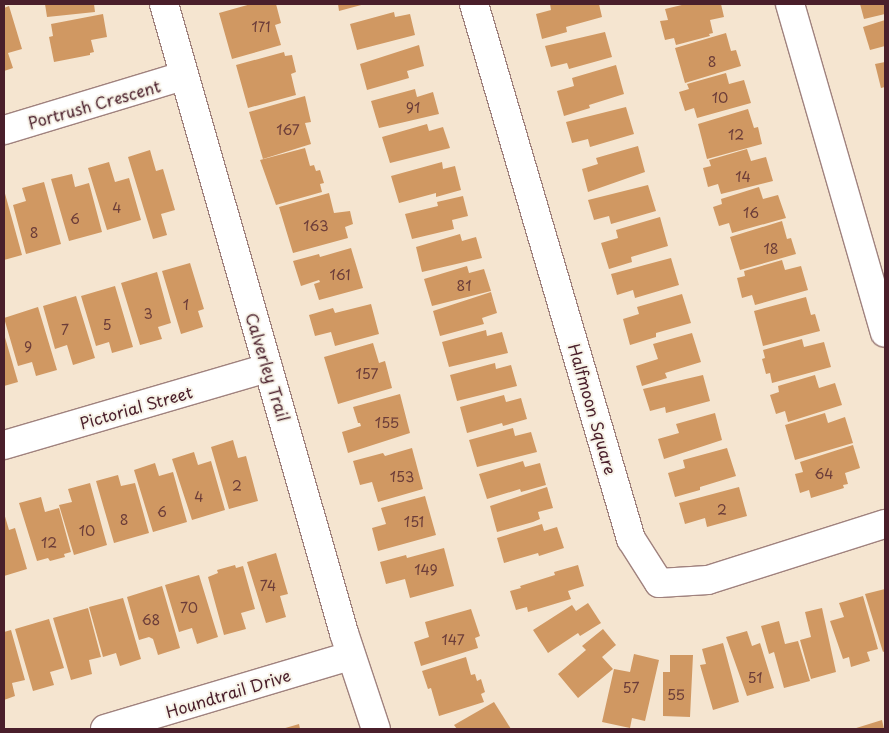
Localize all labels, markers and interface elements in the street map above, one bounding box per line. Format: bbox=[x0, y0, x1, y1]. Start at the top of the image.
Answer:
house number: 171 bbox=[251, 19, 271, 35]
house number: 8 bbox=[708, 54, 716, 70]
street label: Portrush Crescent bbox=[25, 76, 163, 132]
house number: 10 bbox=[712, 90, 728, 106]
house number: 91 bbox=[406, 100, 420, 116]
house number: 167 bbox=[276, 122, 300, 138]
house number: 12 bbox=[728, 127, 744, 143]
house number: 14 bbox=[735, 169, 751, 185]
house number: 4 bbox=[112, 200, 122, 216]
house number: 16 bbox=[743, 205, 759, 221]
house number: 6 bbox=[70, 211, 80, 227]
house number: 163 bbox=[303, 218, 329, 234]
house number: 8 bbox=[30, 225, 38, 241]
house number: 18 bbox=[763, 241, 779, 257]
house number: 161 bbox=[330, 267, 350, 283]
house number: 81 bbox=[457, 278, 471, 294]
house number: 1 bbox=[183, 297, 189, 313]
house number: 3 bbox=[143, 306, 153, 322]
street label: Calverley Trail bbox=[242, 309, 294, 425]
house number: 5 bbox=[102, 317, 112, 333]
house number: 7 bbox=[61, 322, 69, 338]
house number: 9 bbox=[24, 339, 32, 355]
street label: Halfmoon Square bbox=[565, 342, 621, 476]
house number: 157 bbox=[356, 366, 378, 382]
street label: Pictorial Street bbox=[77, 382, 195, 432]
house number: 155 bbox=[375, 415, 399, 431]
house number: 64 bbox=[814, 466, 834, 482]
house number: 153 bbox=[390, 469, 414, 485]
house number: 2 bbox=[232, 478, 242, 494]
house number: 4 bbox=[194, 489, 204, 505]
house number: 2 bbox=[717, 502, 727, 518]
house number: 6 bbox=[157, 504, 167, 520]
house number: 8 bbox=[120, 512, 128, 528]
house number: 151 bbox=[404, 514, 424, 530]
house number: 10 bbox=[79, 523, 95, 539]
house number: 12 bbox=[41, 535, 57, 551]
house number: 149 bbox=[414, 562, 438, 578]
house number: 74 bbox=[260, 578, 276, 594]
house number: 70 bbox=[180, 600, 198, 616]
house number: 68 bbox=[142, 612, 160, 628]
house number: 147 bbox=[441, 632, 465, 648]
street label: Houndtrail Drive bbox=[163, 665, 293, 721]
house number: 51 bbox=[748, 670, 762, 686]
house number: 57 bbox=[623, 680, 639, 696]
house number: 55 bbox=[667, 687, 685, 703]

